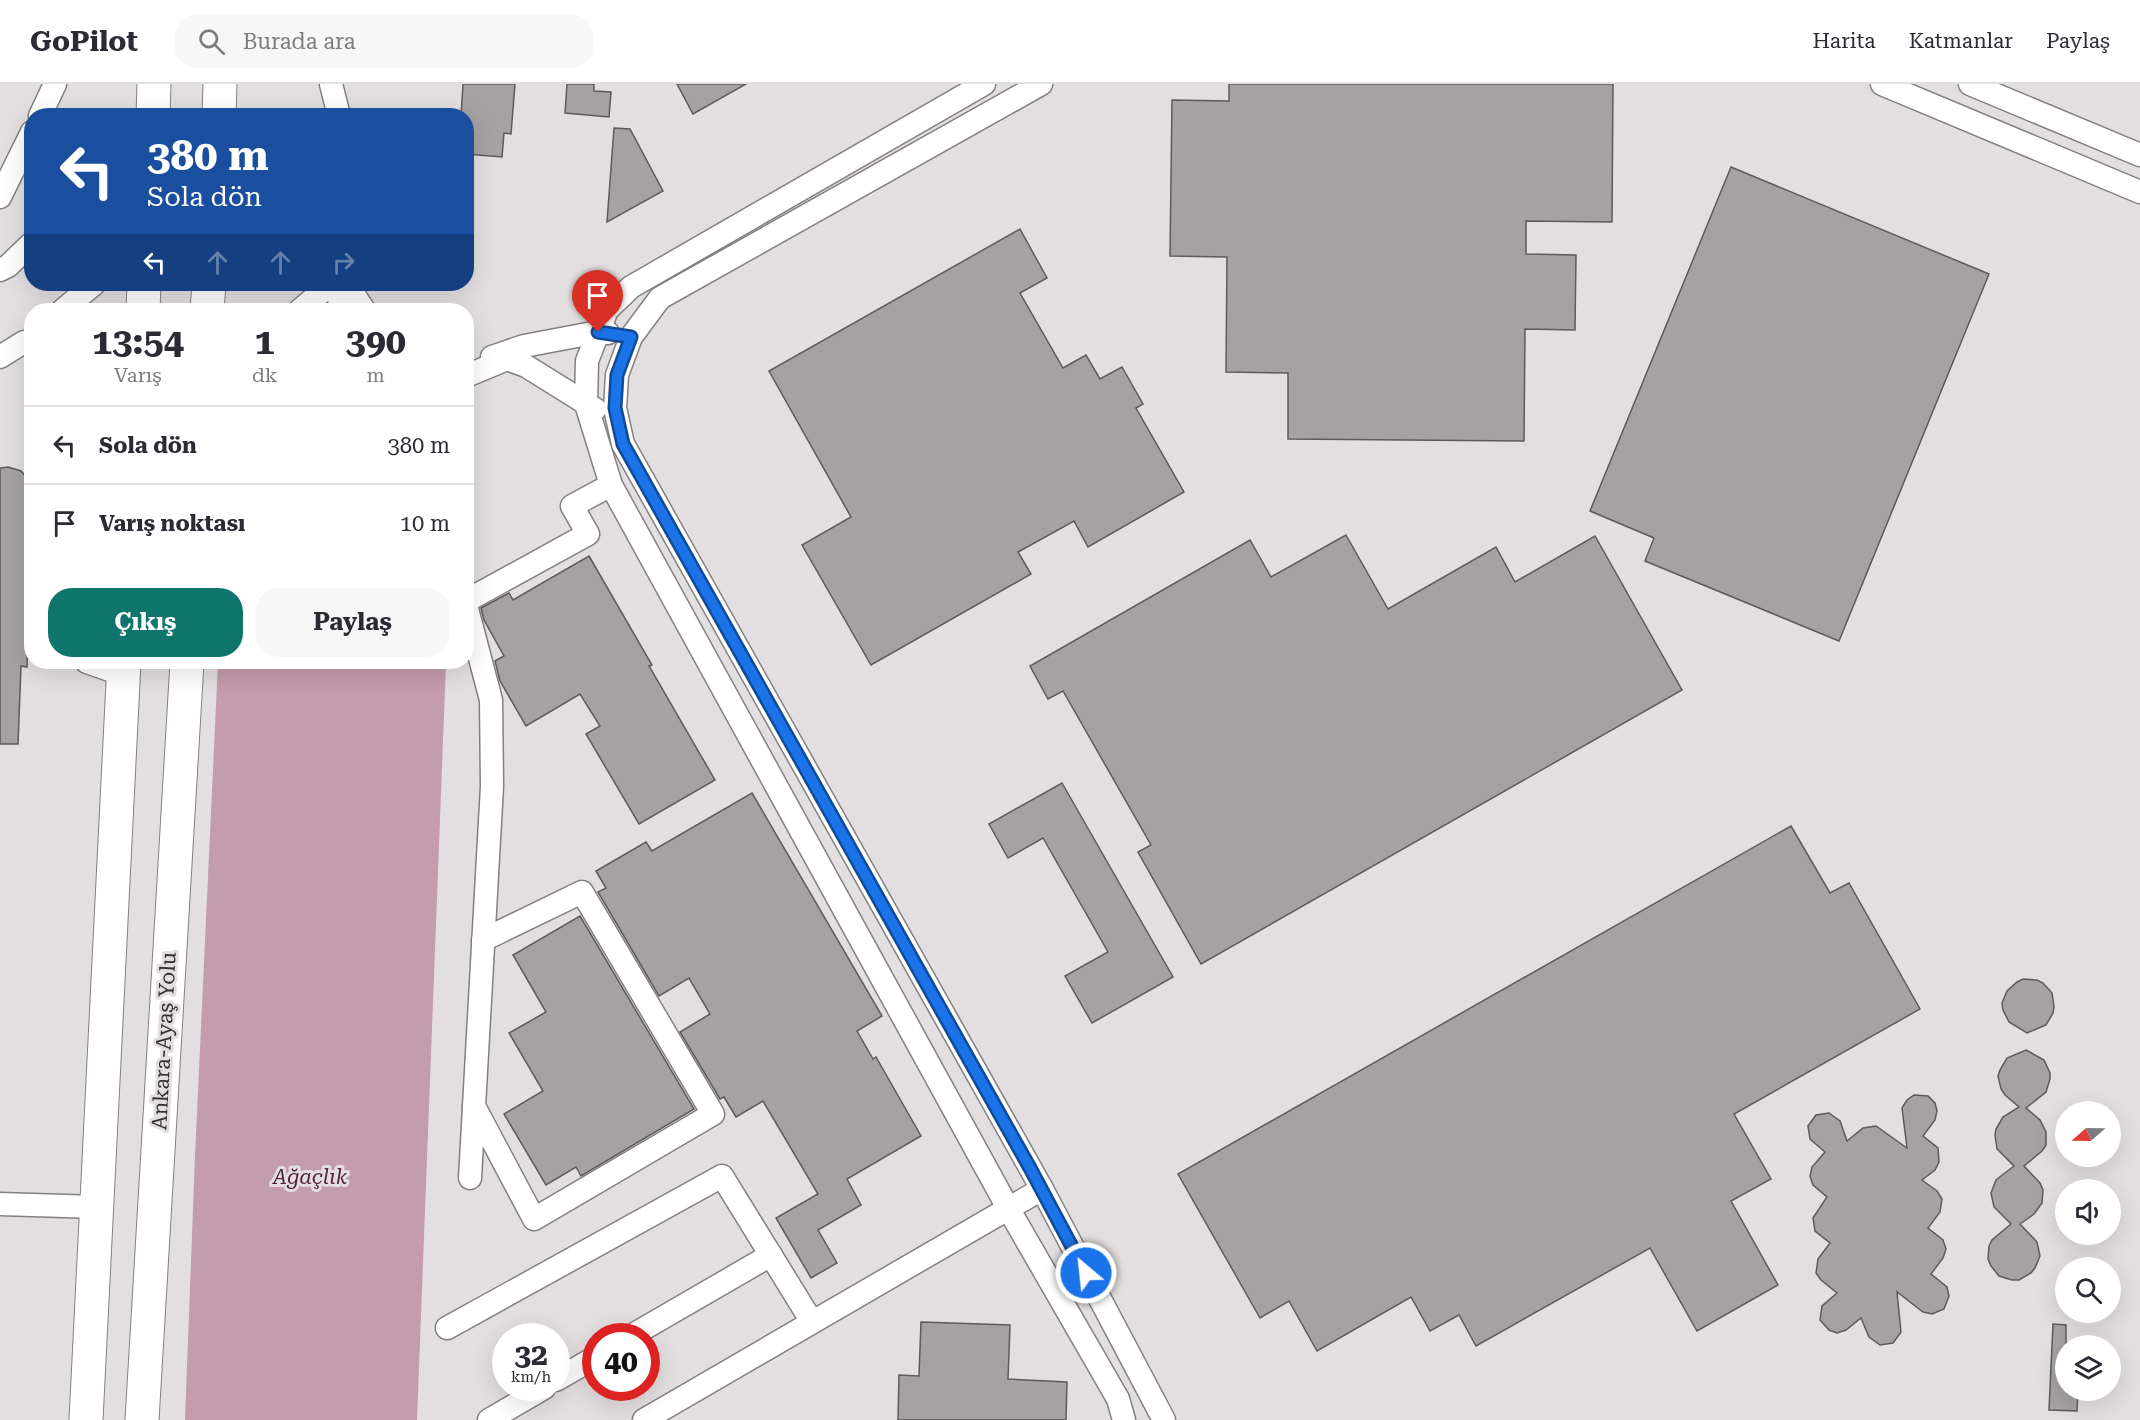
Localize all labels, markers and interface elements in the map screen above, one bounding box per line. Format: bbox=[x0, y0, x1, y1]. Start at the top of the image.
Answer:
search box bbox=[174, 14, 594, 68]
text: GoPilot bbox=[30, 25, 138, 58]
icon: search bbox=[195, 25, 228, 58]
text: Burada ara bbox=[243, 29, 356, 54]
text: Harita bbox=[1813, 29, 1876, 53]
text: Katmanlar bbox=[1909, 29, 2013, 53]
text: Paylaş bbox=[2046, 29, 2110, 53]
text: 380 m bbox=[147, 131, 269, 180]
icon: left bbox=[48, 132, 126, 210]
text: Sola dön bbox=[147, 181, 262, 213]
icon: left bbox=[138, 246, 171, 279]
icon: ahead bbox=[201, 246, 234, 279]
icon: ahead bbox=[264, 246, 297, 279]
icon: right bbox=[327, 246, 360, 279]
pin bbox=[572, 270, 623, 332]
icon: arrive bbox=[581, 279, 614, 312]
text: 13:54 bbox=[92, 321, 184, 363]
text: 1 bbox=[255, 321, 275, 363]
text: 390 bbox=[345, 321, 406, 363]
text: Varış bbox=[114, 363, 162, 387]
text: dk bbox=[252, 363, 277, 387]
text: m bbox=[367, 363, 385, 387]
icon: left bbox=[48, 429, 81, 462]
text: Sola dön bbox=[99, 433, 197, 458]
text: 380 m bbox=[387, 433, 450, 458]
icon: arrive bbox=[48, 507, 81, 540]
text: Varış noktası bbox=[99, 511, 245, 536]
text: 10 m bbox=[400, 511, 450, 536]
button: Çıkış bbox=[48, 588, 243, 657]
button: Paylaş bbox=[255, 588, 450, 657]
street label: Ankara-Ayaş Yolu bbox=[147, 951, 181, 1131]
north arrow bbox=[2055, 1101, 2121, 1167]
map controls bbox=[2055, 1101, 2121, 1401]
park label: Ağaçlık bbox=[271, 1165, 348, 1189]
button: sound bbox=[2055, 1179, 2121, 1245]
position arrow bbox=[1054, 1241, 1118, 1305]
button: search bbox=[2055, 1257, 2121, 1323]
speed limit sign: 40 bbox=[582, 1323, 660, 1401]
button: layers bbox=[2055, 1335, 2121, 1401]
text: 32 bbox=[514, 1337, 548, 1372]
text: km/h bbox=[511, 1368, 551, 1386]

